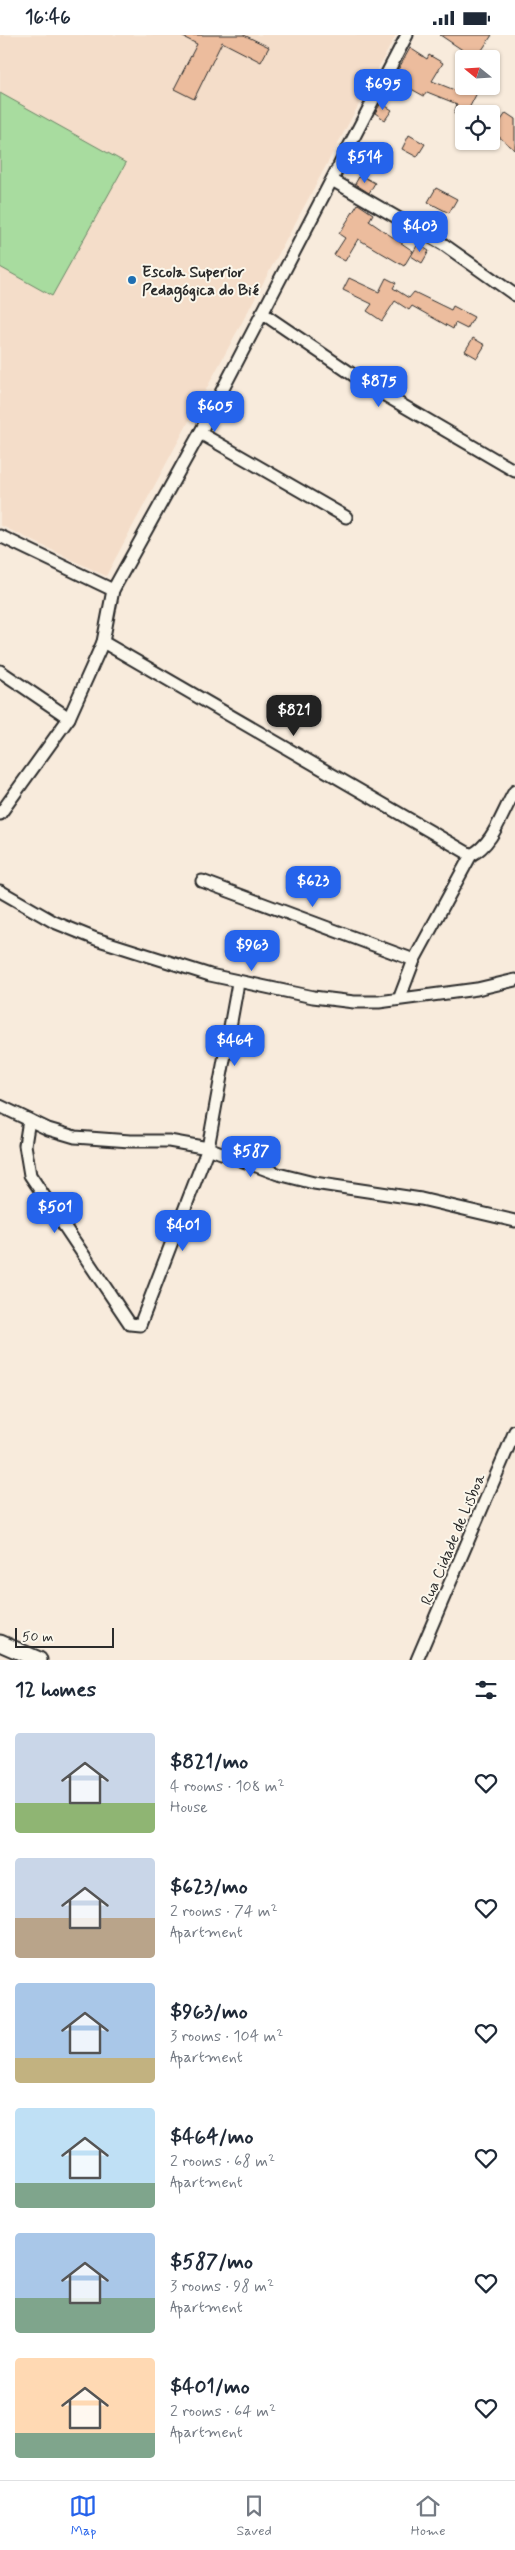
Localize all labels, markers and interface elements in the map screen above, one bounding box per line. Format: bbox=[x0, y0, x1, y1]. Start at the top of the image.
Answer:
text: 16:46 bbox=[25, 5, 71, 30]
north arrow bbox=[455, 50, 500, 95]
map controls bbox=[455, 50, 500, 150]
pin: $695 bbox=[353, 69, 413, 111]
text: $695 bbox=[365, 74, 401, 95]
button: locate bbox=[455, 105, 500, 150]
pin: $514 bbox=[335, 141, 395, 184]
text: $514 bbox=[347, 147, 383, 168]
pin: $403 bbox=[390, 211, 450, 253]
text: $403 bbox=[403, 216, 437, 237]
place label: Escola Superior Pedagógica do Bié bbox=[142, 262, 260, 303]
marker: Escola Superior Pedagógica do Bié bbox=[126, 274, 138, 286]
pin: $875 bbox=[349, 365, 409, 408]
text: $875 bbox=[361, 371, 397, 392]
pin: $605 bbox=[185, 391, 245, 433]
text: $605 bbox=[197, 396, 233, 417]
pin: $821 bbox=[264, 695, 324, 737]
text: $821 bbox=[277, 700, 311, 721]
pin: $623 bbox=[283, 865, 343, 908]
text: $623 bbox=[297, 871, 329, 892]
pin: $963 bbox=[222, 929, 282, 972]
text: $963 bbox=[236, 935, 268, 956]
pin: $464 bbox=[205, 1025, 265, 1067]
text: $464 bbox=[216, 1030, 254, 1051]
pin: $587 bbox=[221, 1135, 281, 1178]
text: $587 bbox=[233, 1141, 269, 1162]
pin: $501 bbox=[25, 1191, 85, 1234]
text: $501 bbox=[38, 1197, 72, 1218]
pin: $401 bbox=[153, 1209, 213, 1252]
text: $401 bbox=[166, 1215, 200, 1236]
street label: Rua Cidade de Lisboa bbox=[416, 1470, 491, 1609]
scale bar bbox=[15, 1625, 114, 1648]
text: 50 m bbox=[22, 1628, 53, 1646]
text: 12 homes bbox=[15, 1676, 96, 1704]
icon: filters bbox=[472, 1676, 500, 1704]
text: $821/mo bbox=[170, 1748, 248, 1776]
icon: home bbox=[55, 1753, 115, 1813]
icon: heart bbox=[472, 1769, 500, 1797]
text: 4 rooms · 108 m² bbox=[170, 1776, 285, 1797]
text: House bbox=[170, 1797, 208, 1818]
text: $623/mo bbox=[170, 1873, 248, 1901]
icon: home bbox=[55, 1878, 115, 1938]
icon: heart bbox=[472, 1894, 500, 1922]
text: 2 rooms · 74 m² bbox=[170, 1901, 278, 1922]
text: Apartment bbox=[170, 1922, 243, 1943]
text: $963/mo bbox=[170, 1998, 248, 2026]
icon: home bbox=[55, 2003, 115, 2063]
icon: heart bbox=[472, 2019, 500, 2047]
text: 3 rooms · 104 m² bbox=[170, 2026, 283, 2047]
text: Apartment bbox=[170, 2047, 243, 2068]
text: $464/mo bbox=[170, 2123, 253, 2151]
icon: home bbox=[55, 2128, 115, 2188]
icon: heart bbox=[472, 2144, 500, 2172]
text: 2 rooms · 68 m² bbox=[170, 2151, 275, 2172]
text: Apartment bbox=[170, 2172, 243, 2193]
text: $587/mo bbox=[170, 2248, 253, 2276]
icon: home bbox=[55, 2253, 115, 2313]
icon: heart bbox=[472, 2269, 500, 2297]
text: 3 rooms · 98 m² bbox=[170, 2276, 274, 2297]
text: Apartment bbox=[170, 2297, 243, 2318]
text: $401/mo bbox=[170, 2373, 250, 2401]
icon: home bbox=[55, 2378, 115, 2438]
icon: heart bbox=[472, 2394, 500, 2422]
text: 2 rooms · 64 m² bbox=[170, 2401, 276, 2422]
text: Apartment bbox=[170, 2422, 243, 2443]
tab: Map bbox=[69, 2492, 97, 2540]
tab: Saved bbox=[236, 2492, 272, 2540]
tab: Home bbox=[411, 2492, 446, 2540]

